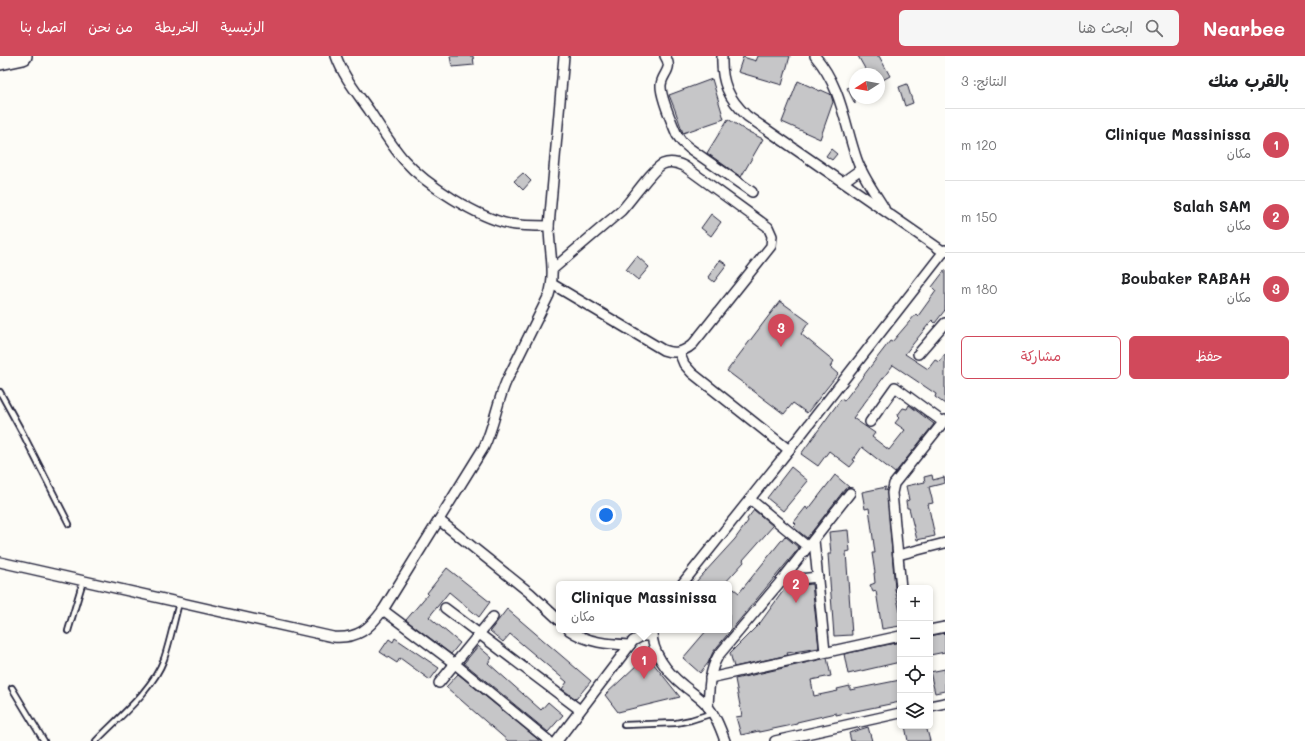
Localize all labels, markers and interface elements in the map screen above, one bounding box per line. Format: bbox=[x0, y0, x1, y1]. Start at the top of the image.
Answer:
search box bbox=[899, 10, 1179, 46]
text: Nearbee bbox=[1203, 16, 1285, 41]
text: اتصل بنا bbox=[20, 17, 66, 36]
text: من نحن bbox=[88, 17, 133, 36]
text: الخريطة bbox=[155, 17, 199, 36]
text: الرئيسية bbox=[221, 17, 264, 36]
text: ابحث هنا bbox=[1078, 17, 1133, 37]
icon: search bbox=[1143, 17, 1165, 39]
north arrow bbox=[849, 68, 885, 104]
text: بالقرب منك bbox=[1208, 69, 1289, 91]
text: النتائج: 3 bbox=[961, 72, 1007, 89]
text: Clinique Massinissa bbox=[1105, 124, 1251, 144]
text: 120 m bbox=[961, 136, 997, 153]
text: 1 bbox=[1273, 136, 1279, 153]
text: مكان bbox=[1227, 144, 1251, 161]
text: Salah SAM bbox=[1173, 196, 1251, 216]
text: 150 m bbox=[961, 208, 997, 225]
text: 2 bbox=[1272, 208, 1280, 225]
text: مكان bbox=[1227, 216, 1251, 233]
text: Boubaker RABAH bbox=[1121, 268, 1251, 288]
text: 180 m bbox=[961, 280, 997, 297]
text: 3 bbox=[1272, 280, 1280, 297]
text: مكان bbox=[1227, 288, 1251, 305]
pin: 3 bbox=[768, 314, 794, 347]
button: مشاركة bbox=[961, 336, 1121, 379]
button: حفظ bbox=[1129, 336, 1289, 379]
your location bbox=[596, 505, 616, 525]
pin: 2 bbox=[783, 570, 809, 603]
popup bbox=[556, 581, 732, 633]
map controls bbox=[897, 585, 933, 729]
button: + bbox=[897, 585, 933, 621]
text: Clinique Massinissa bbox=[571, 587, 717, 607]
text: مكان bbox=[571, 607, 595, 624]
button: − bbox=[897, 621, 933, 657]
pin: 1 bbox=[631, 646, 657, 679]
button: locate bbox=[897, 657, 933, 693]
button: layers bbox=[897, 693, 933, 729]

